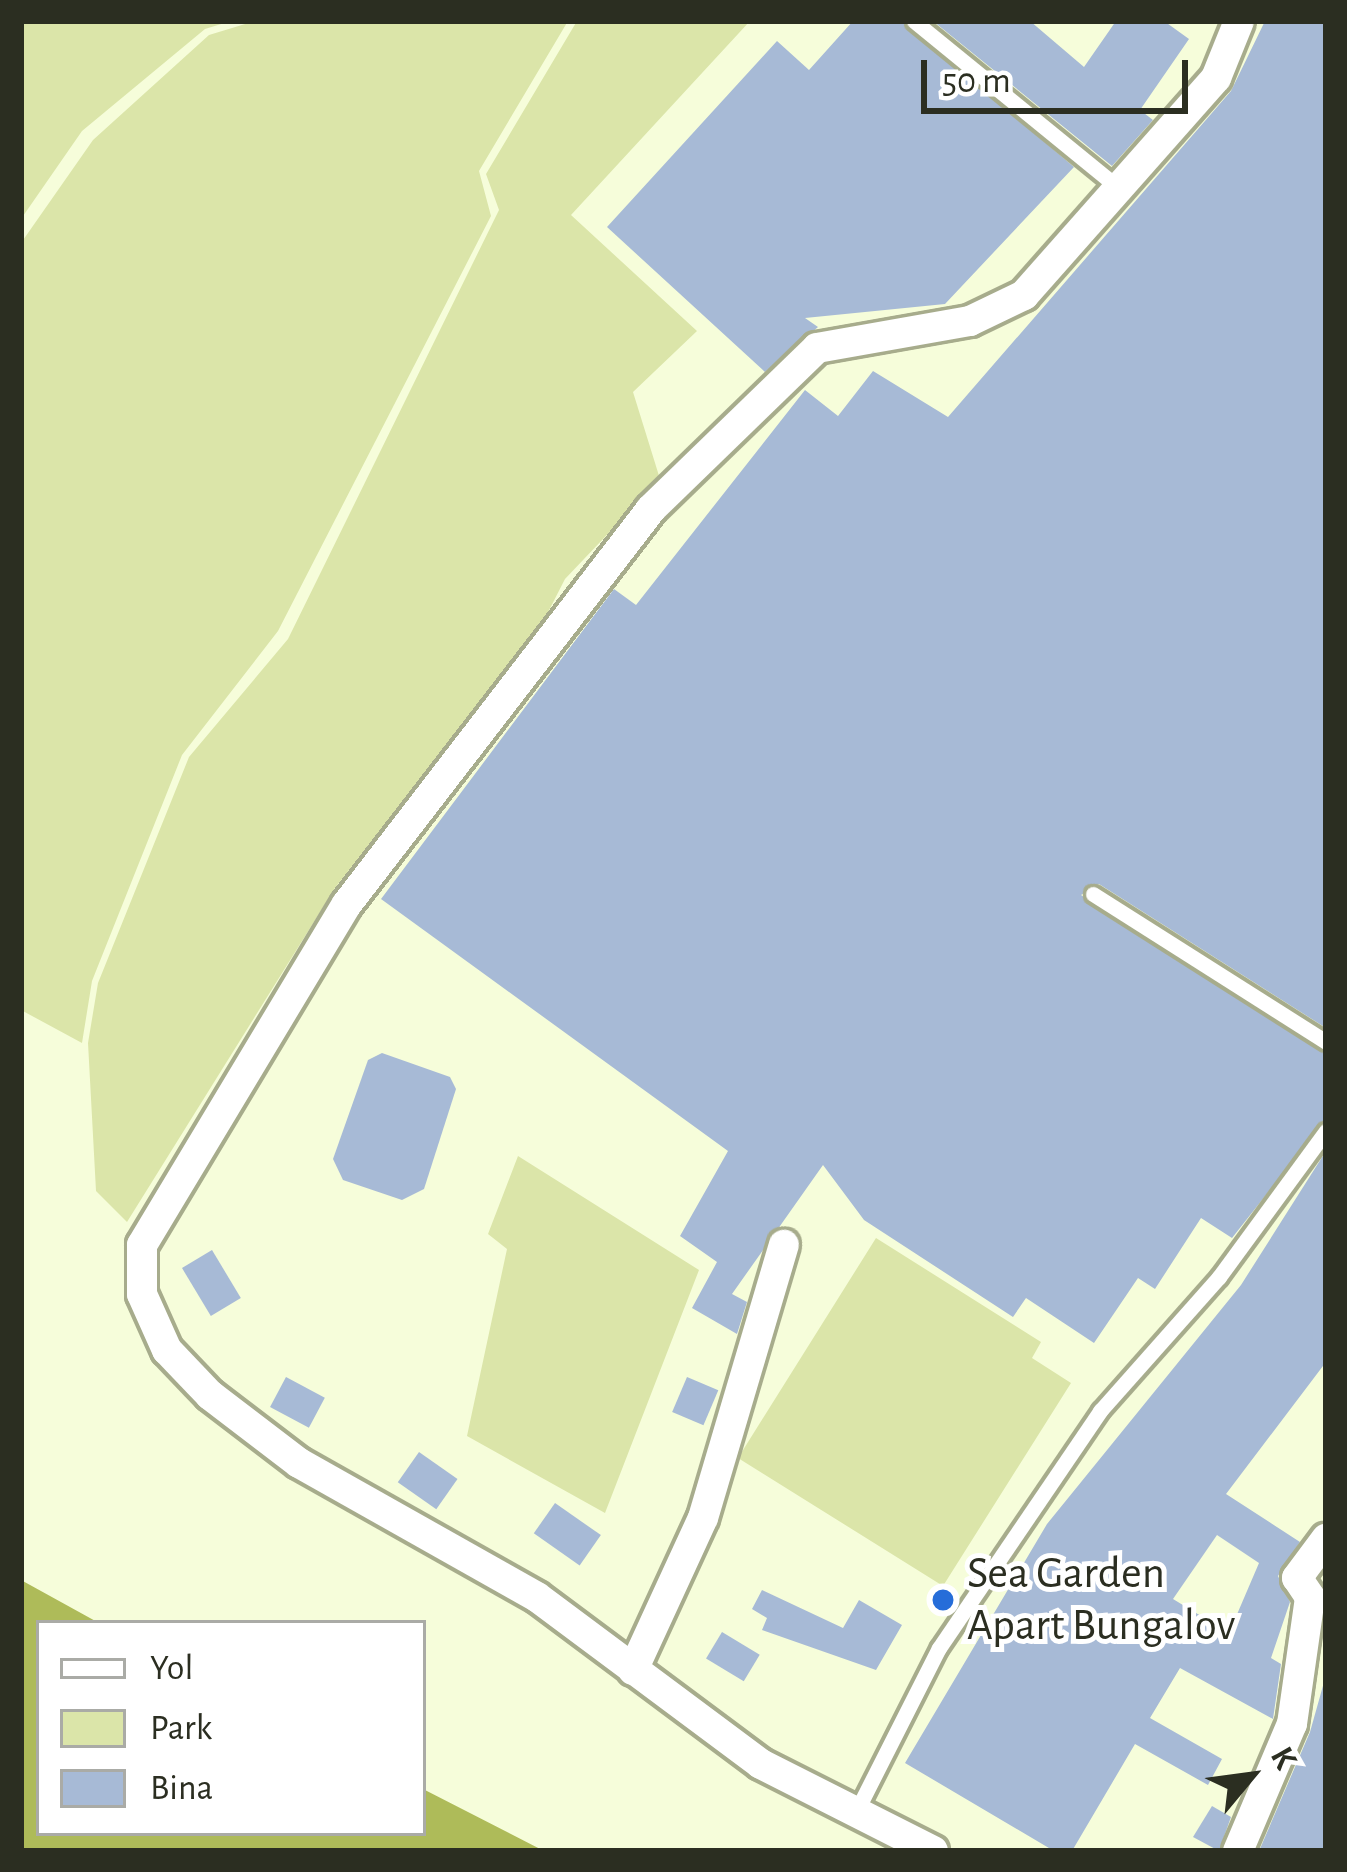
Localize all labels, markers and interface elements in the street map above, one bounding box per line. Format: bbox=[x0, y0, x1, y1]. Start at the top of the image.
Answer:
scale bar bbox=[927, 36, 1194, 110]
text: 50 m bbox=[942, 63, 1011, 99]
place label: Sea Garden Apart Bungalov bbox=[967, 1547, 1235, 1653]
marker: Sea Garden Apart Bungalov bbox=[930, 1587, 956, 1613]
legend bbox=[36, 1620, 426, 1836]
text: Yol bbox=[150, 1650, 193, 1686]
text: Park bbox=[150, 1710, 212, 1746]
north arrow bbox=[1191, 1716, 1311, 1836]
text: K bbox=[1264, 1742, 1302, 1775]
text: Bina bbox=[150, 1770, 213, 1806]

